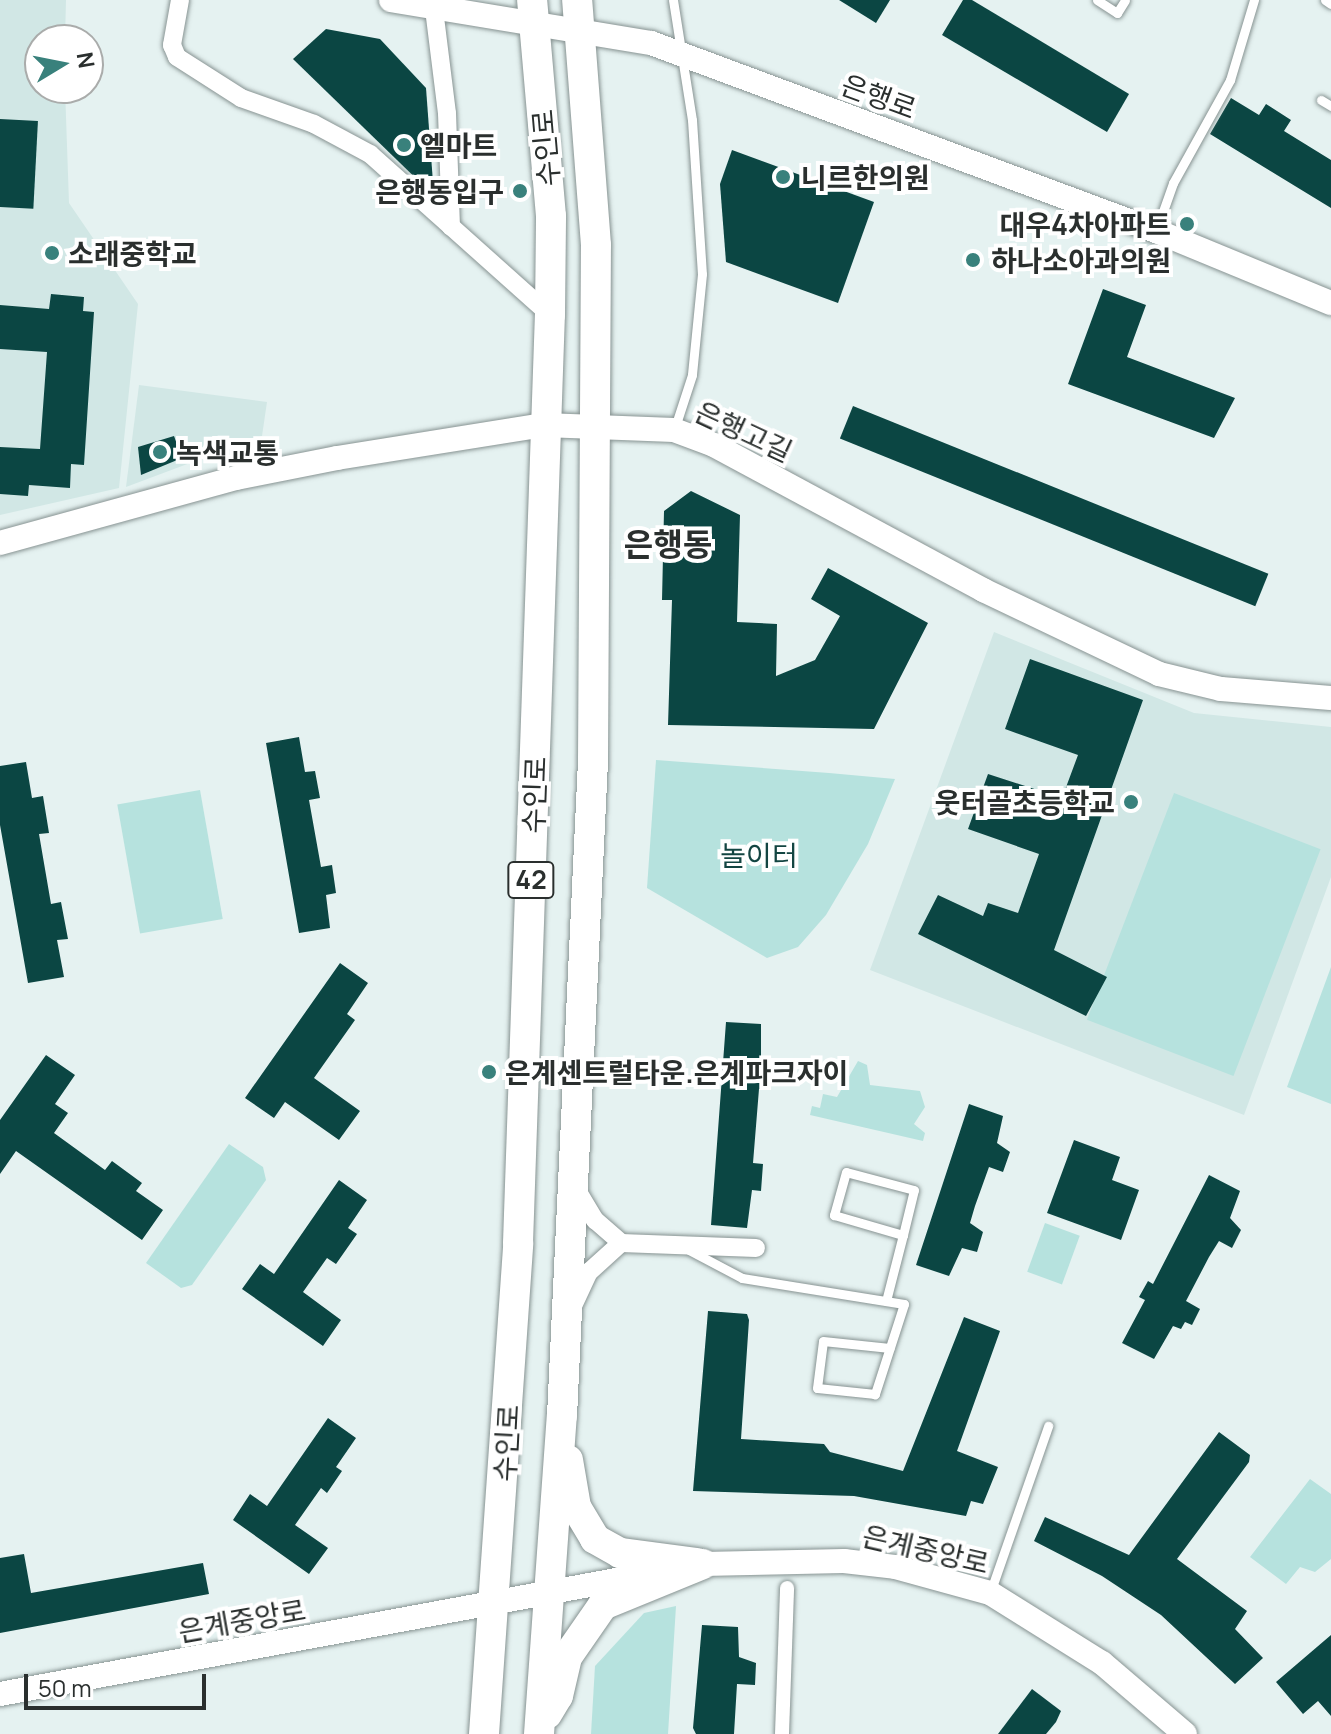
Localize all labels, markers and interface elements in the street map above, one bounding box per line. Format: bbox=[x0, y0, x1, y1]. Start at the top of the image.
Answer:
north arrow bbox=[24, 24, 104, 104]
text: N bbox=[70, 50, 102, 71]
street label: 은행로 bbox=[837, 67, 921, 125]
street label: 수인로 bbox=[525, 108, 565, 188]
place label: 엘마트 bbox=[420, 128, 497, 162]
marker: 엘마트 bbox=[395, 136, 413, 154]
place label: 니르한의원 bbox=[801, 160, 930, 194]
marker: 니르한의원 bbox=[772, 166, 794, 188]
place label: 은행동입구 bbox=[375, 174, 504, 208]
marker: 은행동입구 bbox=[511, 182, 529, 200]
place label: 대우4차아파트 bbox=[999, 207, 1171, 241]
marker: 대우4차아파트 bbox=[1178, 215, 1196, 233]
place label: 소래중학교 bbox=[68, 236, 197, 270]
place label: 하나소아과의원 bbox=[991, 243, 1171, 277]
marker: 소래중학교 bbox=[43, 244, 61, 262]
marker: 하나소아과의원 bbox=[962, 249, 984, 271]
street label: 은행고길 bbox=[690, 394, 798, 468]
place label: 녹색교통 bbox=[176, 435, 279, 469]
marker: 녹색교통 bbox=[151, 443, 169, 461]
district label: 은행동 bbox=[624, 525, 712, 563]
street label: 수인로 bbox=[516, 756, 552, 834]
place label: 웃터골초등학교 bbox=[935, 785, 1115, 819]
marker: 웃터골초등학교 bbox=[1122, 793, 1140, 811]
park label: 놀이터 bbox=[720, 838, 798, 872]
road number: 42 bbox=[507, 858, 555, 902]
place label: 은계센트럴타운.은계파크자이 bbox=[505, 1055, 848, 1089]
marker: 은계센트럴타운.은계파크자이 bbox=[480, 1063, 498, 1081]
street label: 수인로 bbox=[487, 1404, 525, 1482]
street label: 은계중앙로 bbox=[859, 1518, 993, 1580]
street label: 은계중앙로 bbox=[176, 1592, 308, 1648]
scale bar bbox=[28, 1658, 210, 1708]
text: 50 m bbox=[38, 1671, 92, 1704]

